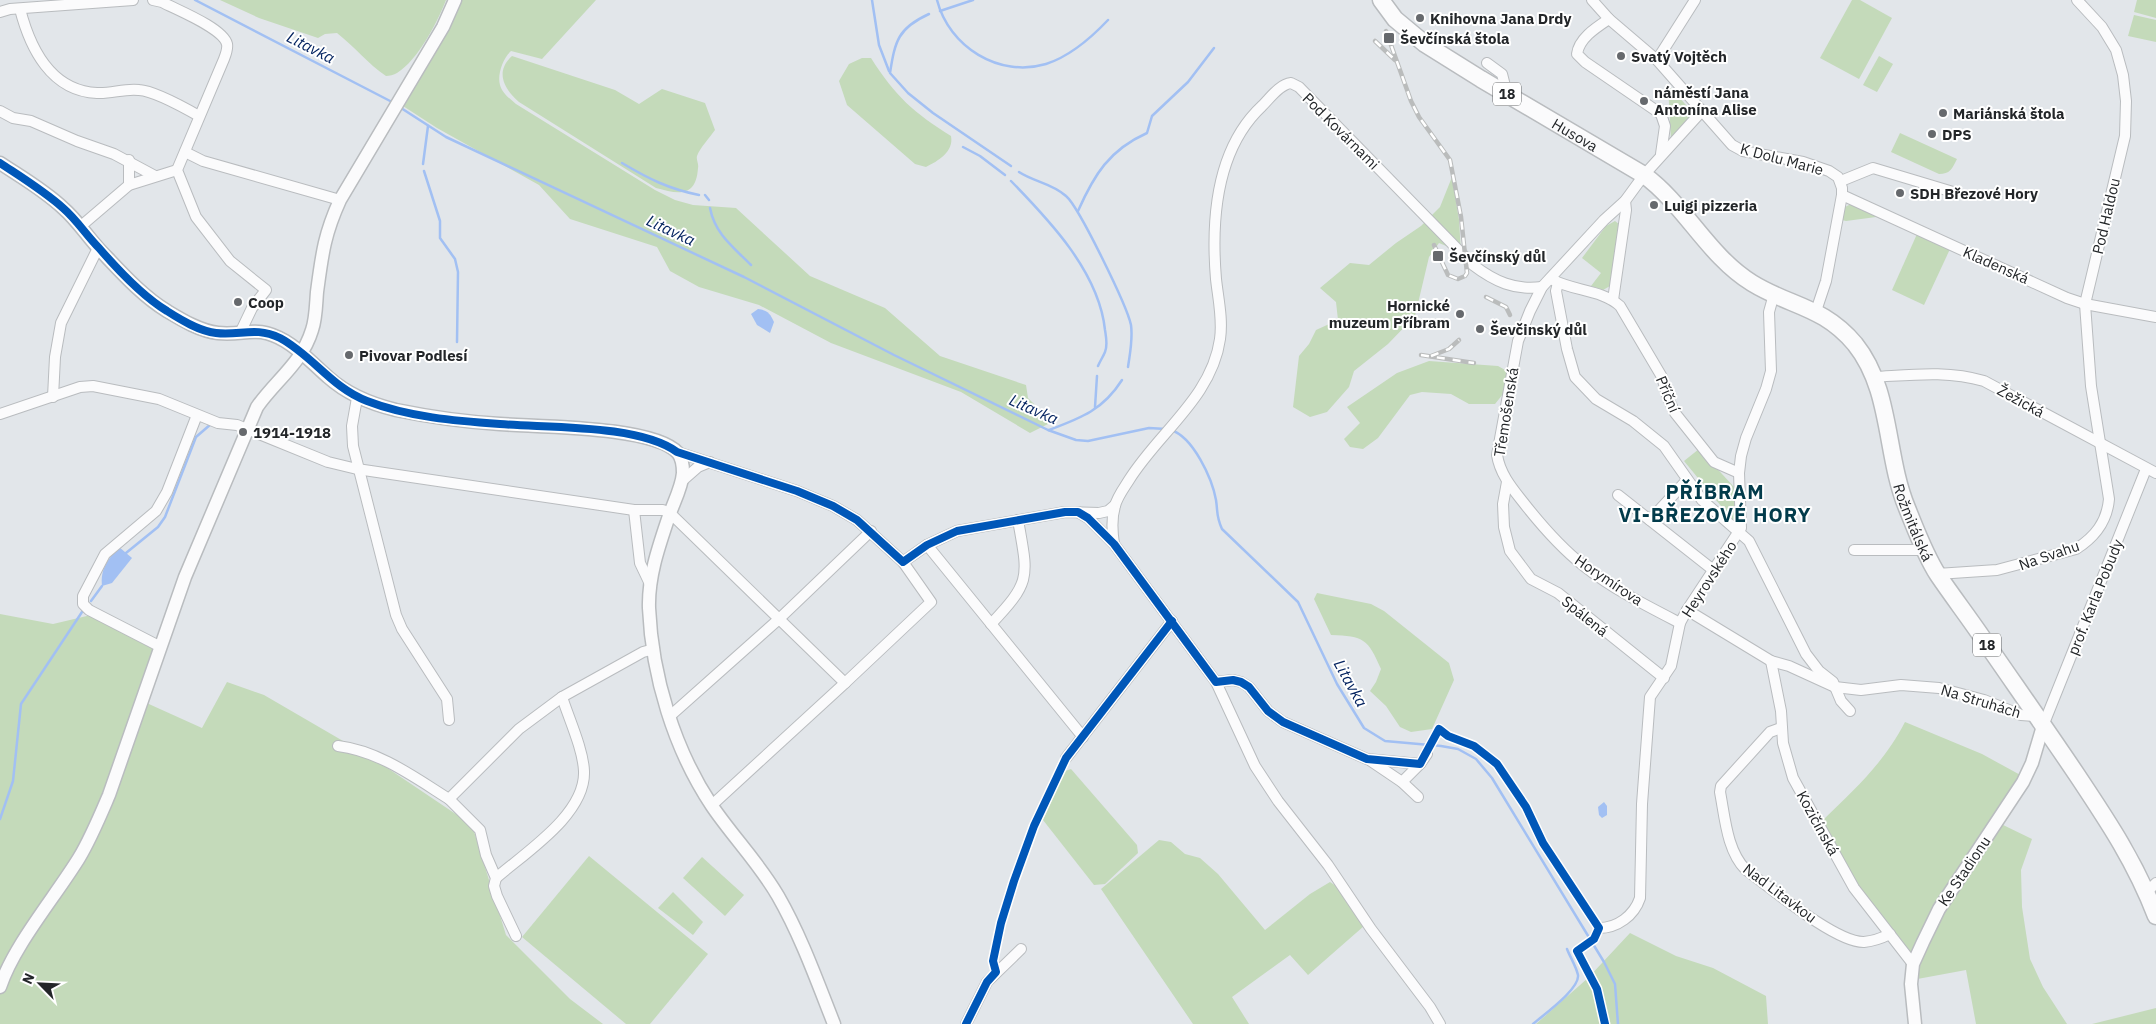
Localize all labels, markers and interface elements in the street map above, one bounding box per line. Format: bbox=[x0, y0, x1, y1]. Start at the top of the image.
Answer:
place label: Knihovna Jana Drdy bbox=[1430, 9, 1571, 28]
marker: Knihovna Jana Drdy bbox=[1414, 12, 1426, 24]
water label: Litavka bbox=[284, 26, 338, 68]
place label: Ševčínská štola bbox=[1400, 29, 1510, 48]
marker: Ševčínská štola bbox=[1382, 31, 1396, 45]
place label: Svatý Vojtěch bbox=[1631, 47, 1727, 66]
marker: Svatý Vojtěch bbox=[1615, 50, 1627, 62]
road number: 18 bbox=[1493, 82, 1521, 106]
place label: náměstí Jana Antonína Alise bbox=[1654, 83, 1757, 119]
street label: Pod Kovárnami bbox=[1299, 89, 1383, 173]
marker: náměstí Jana Antonína Alise bbox=[1638, 95, 1650, 107]
place label: Mariánská štola bbox=[1953, 104, 2065, 123]
marker: Mariánská štola bbox=[1937, 107, 1949, 119]
street label: Husova bbox=[1549, 114, 1602, 155]
place label: DPS bbox=[1942, 125, 1972, 144]
marker: DPS bbox=[1926, 128, 1938, 140]
street label: K Dolu Marie bbox=[1738, 139, 1826, 179]
street label: Pod Haldou bbox=[2088, 176, 2124, 256]
place label: SDH Březové Hory bbox=[1910, 184, 2038, 203]
marker: SDH Březové Hory bbox=[1894, 187, 1906, 199]
place label: Luigi pizzeria bbox=[1664, 196, 1758, 215]
marker: Luigi pizzeria bbox=[1648, 199, 1660, 211]
water label: Litavka bbox=[644, 210, 698, 250]
street label: Kladenská bbox=[1960, 242, 2032, 288]
place label: Ševčínský důl bbox=[1449, 247, 1546, 266]
marker: Ševčínský důl bbox=[1431, 249, 1445, 263]
place label: Coop bbox=[248, 293, 284, 312]
marker: Coop bbox=[232, 296, 244, 308]
place label: Hornické muzeum Příbram bbox=[1329, 296, 1450, 332]
marker: Hornické muzeum Příbram bbox=[1454, 308, 1466, 320]
place label: Ševčinský důl bbox=[1490, 320, 1587, 339]
marker: Ševčinský důl bbox=[1474, 323, 1486, 335]
place label: Pivovar Podlesí bbox=[359, 346, 468, 365]
marker: Pivovar Podlesí bbox=[343, 349, 355, 361]
street label: Třemošenská bbox=[1490, 366, 1522, 458]
street label: Příční bbox=[1652, 373, 1684, 415]
street label: Žežická bbox=[1994, 380, 2048, 422]
water label: Litavka bbox=[1006, 389, 1062, 429]
place label: 1914-1918 bbox=[253, 423, 331, 442]
marker: 1914-1918 bbox=[237, 426, 249, 438]
district label: PŘÍBRAM VI-BŘEZOVÉ HORY bbox=[1619, 478, 1811, 528]
street label: Rožmitálská bbox=[1890, 481, 1938, 564]
street label: Na Svahu bbox=[2016, 536, 2082, 574]
street label: prof. Karla Pobudy bbox=[2063, 536, 2127, 658]
street label: Heyrovského bbox=[1677, 537, 1741, 621]
street label: Horymírova bbox=[1571, 550, 1647, 610]
street label: Spálená bbox=[1558, 592, 1612, 640]
road number: 18 bbox=[1973, 634, 2001, 656]
water label: Litavka bbox=[1330, 656, 1372, 710]
street label: Na Struhách bbox=[1939, 680, 2023, 722]
street label: Kozičínská bbox=[1792, 787, 1844, 859]
street label: Ke Stadionu bbox=[1934, 832, 1994, 910]
street label: Nad Litavkou bbox=[1739, 859, 1821, 927]
north arrow bbox=[15, 959, 65, 1009]
text: N bbox=[18, 970, 38, 987]

